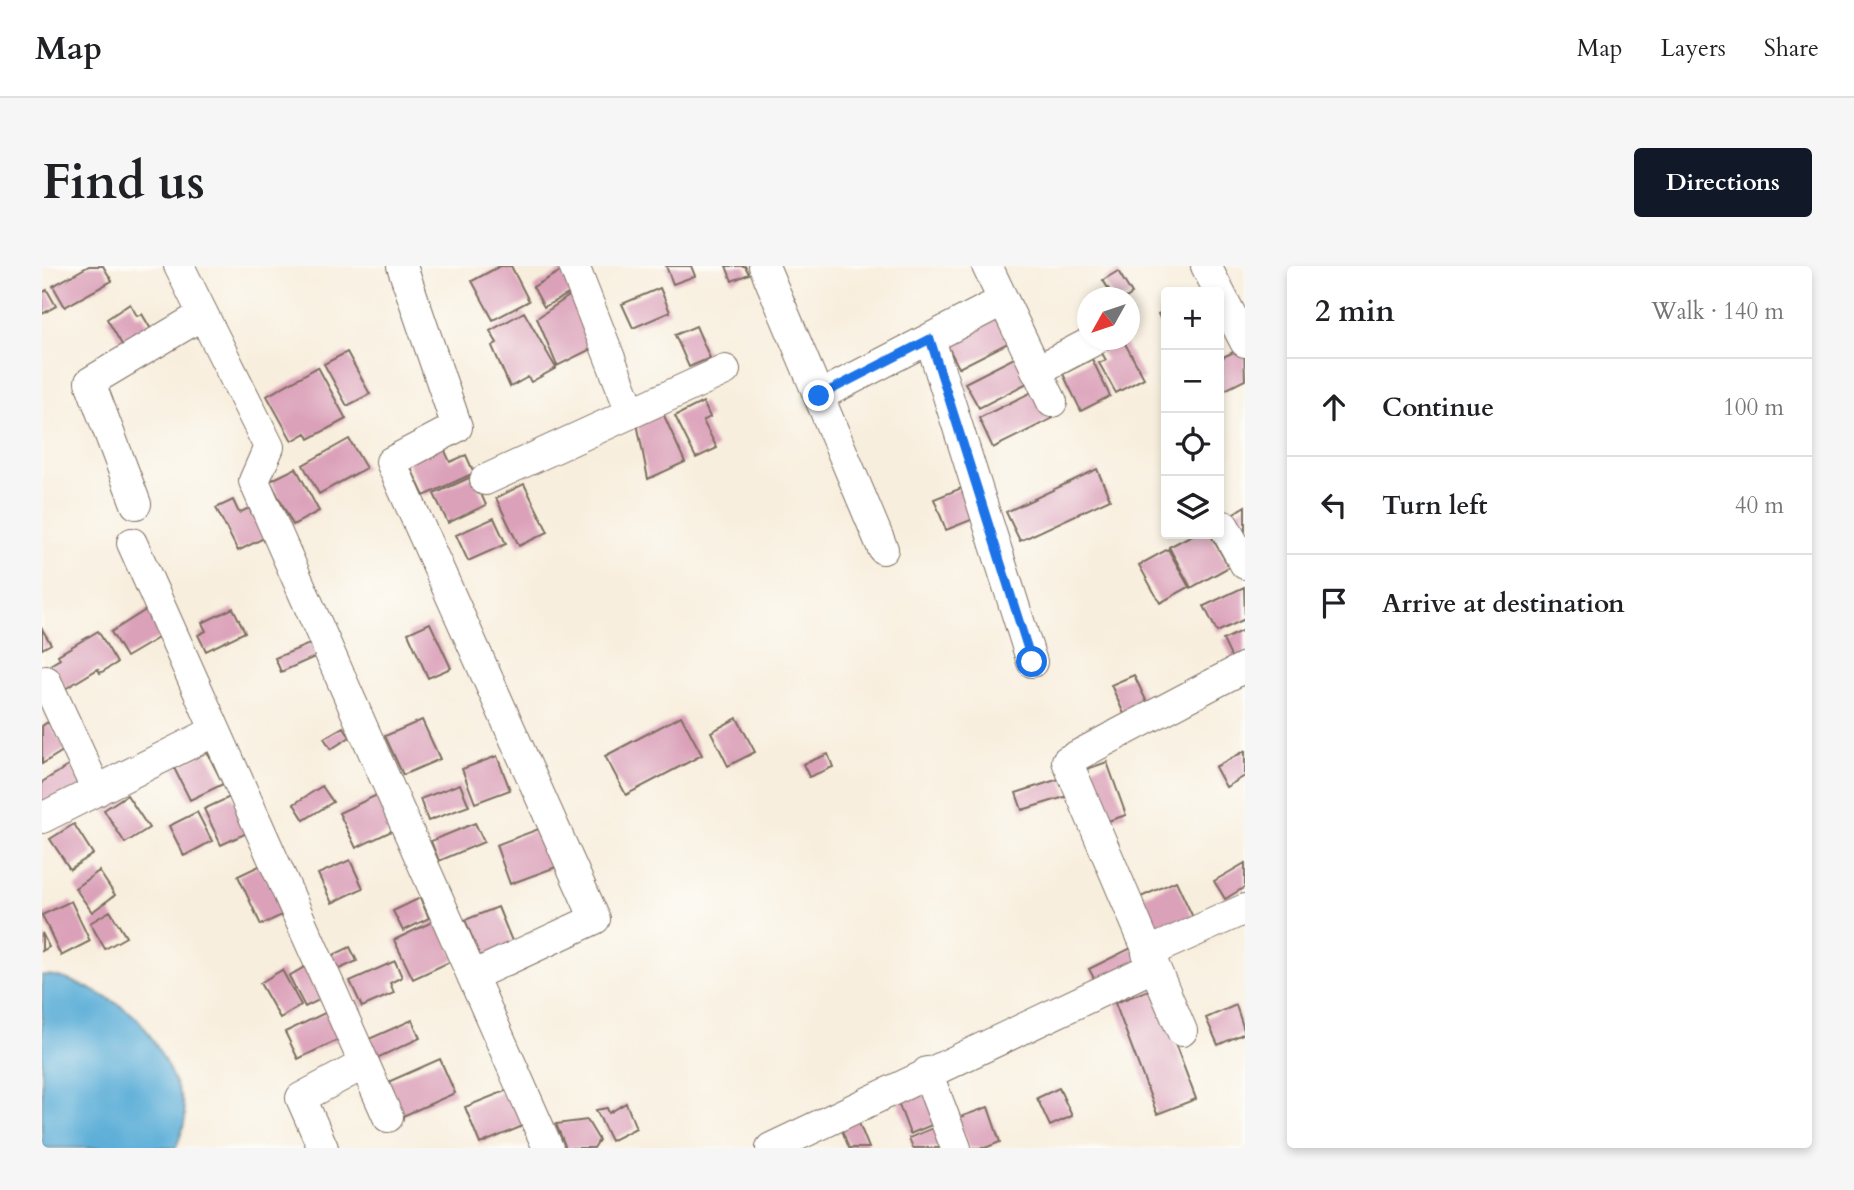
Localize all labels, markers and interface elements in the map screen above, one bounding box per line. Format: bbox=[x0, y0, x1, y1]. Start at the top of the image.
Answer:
text: Map bbox=[35, 26, 102, 71]
text: Map bbox=[1577, 32, 1623, 65]
text: Layers bbox=[1661, 32, 1726, 65]
text: Share bbox=[1764, 32, 1819, 65]
button: Directions bbox=[1634, 148, 1812, 217]
text: Find us bbox=[42, 149, 205, 216]
north arrow bbox=[1077, 287, 1140, 350]
map controls bbox=[1161, 287, 1224, 539]
button: + bbox=[1161, 287, 1224, 350]
text: 2 min bbox=[1315, 291, 1395, 332]
text: Walk · 140 m bbox=[1651, 296, 1784, 327]
button: − bbox=[1161, 350, 1224, 413]
route end bbox=[803, 380, 834, 411]
icon: ahead bbox=[1315, 388, 1353, 426]
text: Continue bbox=[1382, 390, 1494, 425]
text: 100 m bbox=[1723, 392, 1784, 423]
button: locate bbox=[1161, 413, 1224, 476]
button: layers bbox=[1161, 476, 1224, 539]
icon: left bbox=[1315, 486, 1353, 524]
text: Turn left bbox=[1382, 488, 1487, 523]
text: 40 m bbox=[1735, 490, 1784, 521]
icon: arrive bbox=[1315, 584, 1353, 622]
text: Arrive at destination bbox=[1382, 586, 1625, 621]
route start bbox=[1016, 646, 1047, 677]

